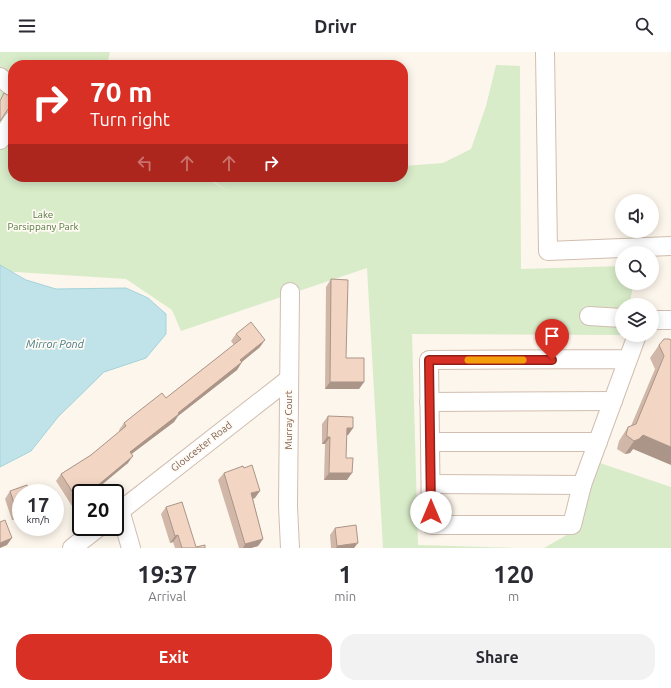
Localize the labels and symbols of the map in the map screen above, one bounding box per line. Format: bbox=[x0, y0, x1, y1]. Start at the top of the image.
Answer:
park label: Lake Parsippany Park bbox=[7, 209, 79, 232]
pin bbox=[535, 319, 569, 360]
water label: Mirror Pond bbox=[26, 338, 85, 350]
street label: Murray Court bbox=[283, 390, 294, 450]
street label: Gloucester Road bbox=[169, 419, 234, 473]
speed limit sign: 20 bbox=[72, 484, 124, 536]
position arrow bbox=[410, 491, 452, 533]

